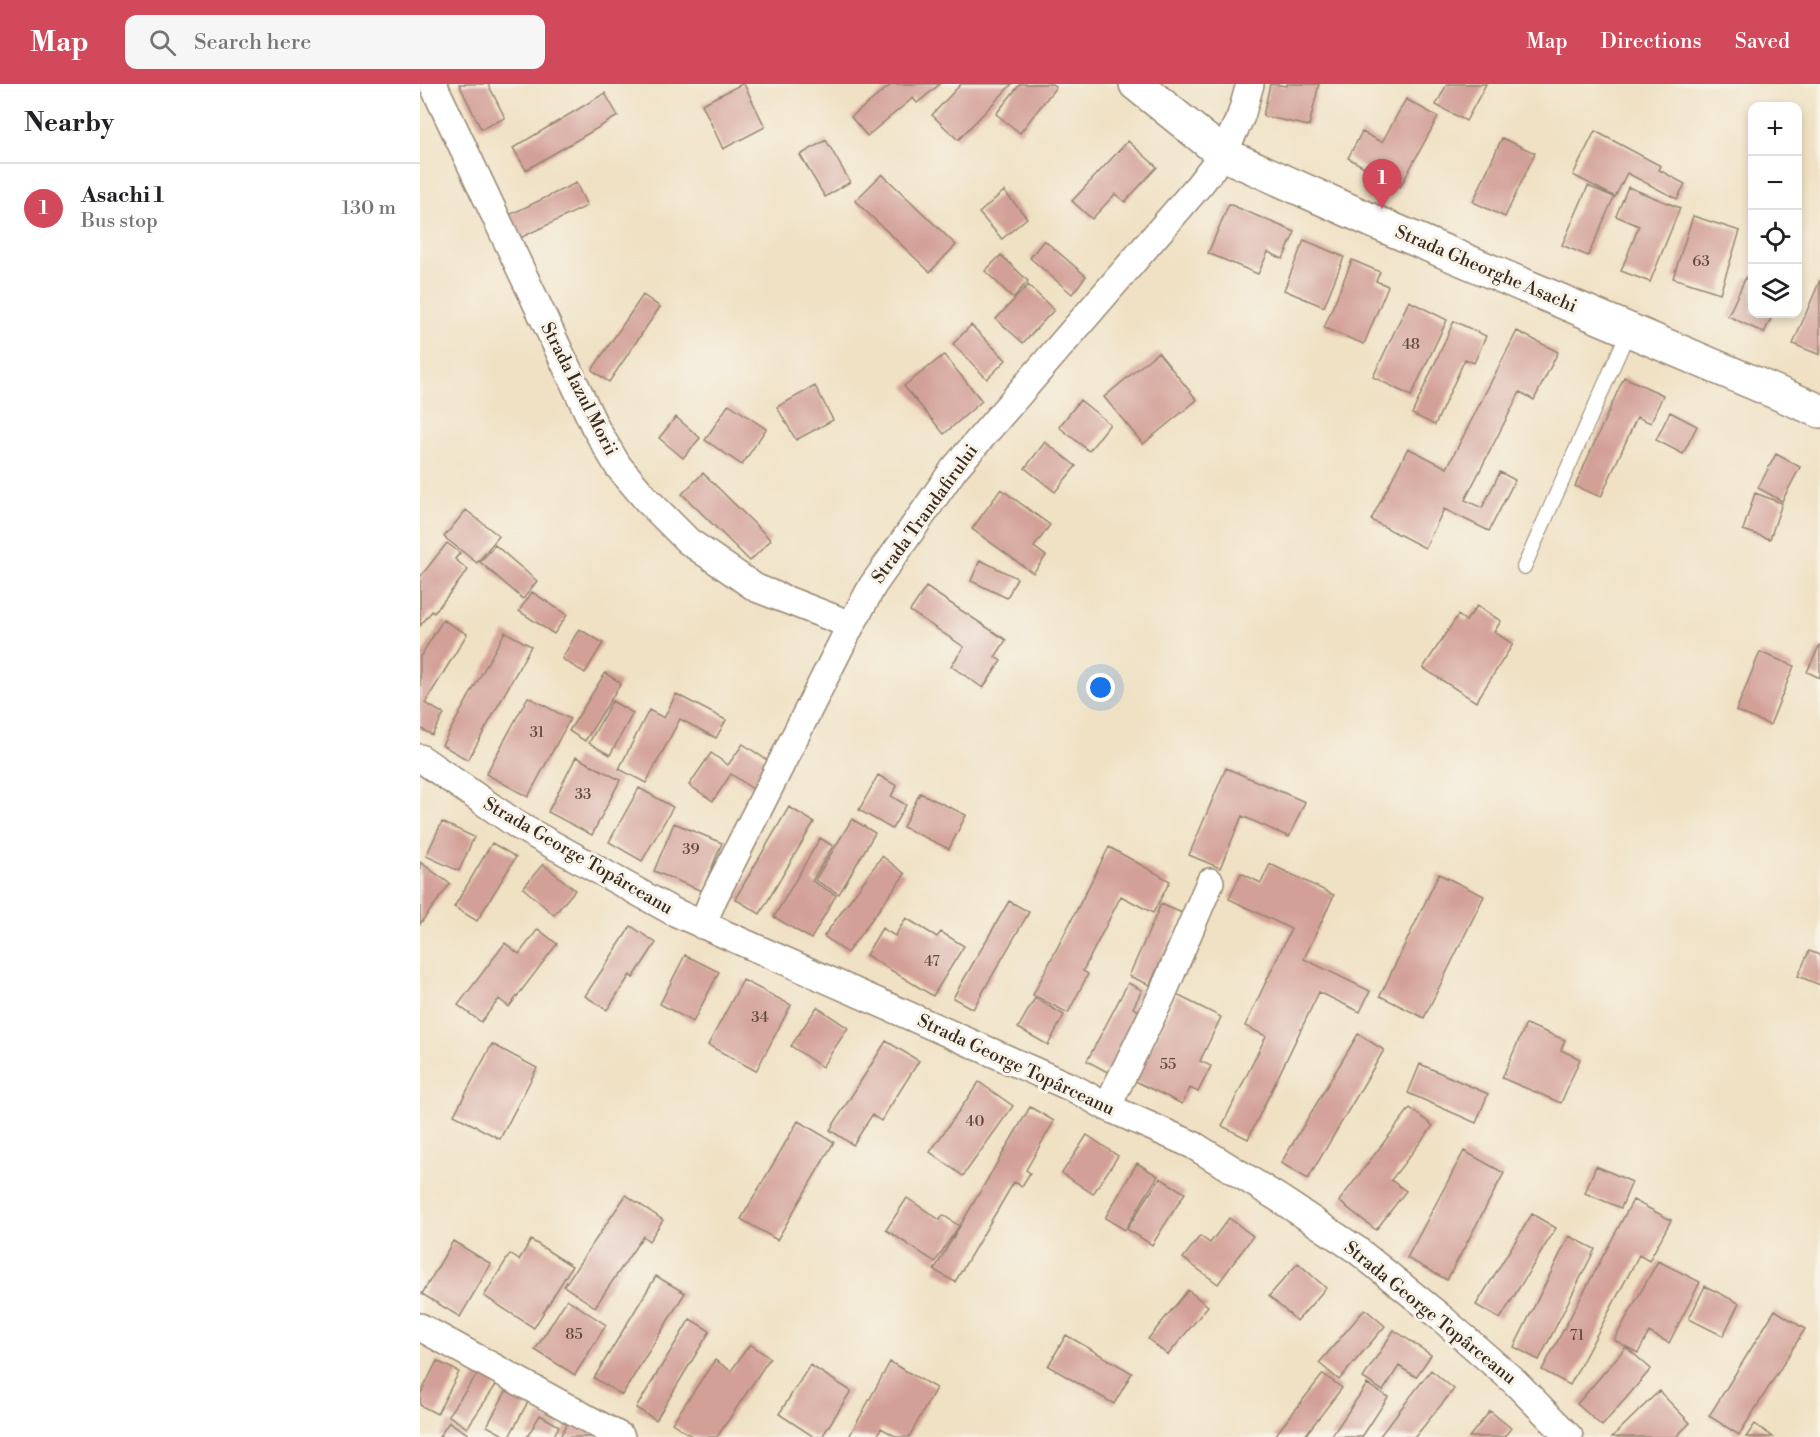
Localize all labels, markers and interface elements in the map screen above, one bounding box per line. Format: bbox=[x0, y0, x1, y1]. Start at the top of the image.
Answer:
search box bbox=[125, 15, 545, 69]
text: Map bbox=[30, 25, 89, 60]
icon: search bbox=[146, 26, 179, 59]
text: Search here bbox=[194, 29, 311, 56]
text: Map bbox=[1526, 29, 1568, 55]
text: Directions bbox=[1601, 29, 1702, 55]
text: Saved bbox=[1735, 29, 1790, 55]
map controls bbox=[1748, 102, 1802, 318]
button: + bbox=[1748, 102, 1802, 156]
text: Nearby bbox=[24, 107, 114, 139]
button: − bbox=[1748, 156, 1802, 210]
pin: 1 bbox=[1362, 160, 1402, 209]
text: Asachi 1 bbox=[81, 182, 164, 209]
text: 1 bbox=[39, 196, 48, 221]
text: 130 m bbox=[341, 196, 396, 221]
text: Bus stop bbox=[81, 209, 158, 234]
button: locate bbox=[1748, 210, 1802, 264]
street label: Strada Gheorghe Asachi bbox=[1392, 220, 1580, 318]
house number: 63 bbox=[1692, 252, 1710, 271]
button: layers bbox=[1748, 264, 1802, 318]
street label: Strada Iazul Morii bbox=[536, 319, 623, 460]
house number: 48 bbox=[1402, 335, 1420, 354]
street label: Strada Trandafirului bbox=[867, 440, 983, 588]
your location bbox=[1086, 673, 1115, 702]
house number: 31 bbox=[530, 723, 545, 742]
house number: 33 bbox=[575, 785, 591, 804]
street label: Strada George Topârceanu bbox=[479, 792, 678, 920]
house number: 39 bbox=[682, 840, 700, 859]
house number: 47 bbox=[924, 952, 940, 971]
house number: 34 bbox=[751, 1008, 769, 1027]
street label: Strada George Topârceanu bbox=[914, 1009, 1119, 1121]
house number: 55 bbox=[1160, 1055, 1176, 1074]
house number: 40 bbox=[966, 1112, 984, 1131]
street label: Strada George Topârceanu bbox=[1339, 1236, 1521, 1390]
house number: 85 bbox=[565, 1325, 583, 1344]
house number: 71 bbox=[1570, 1326, 1585, 1345]

